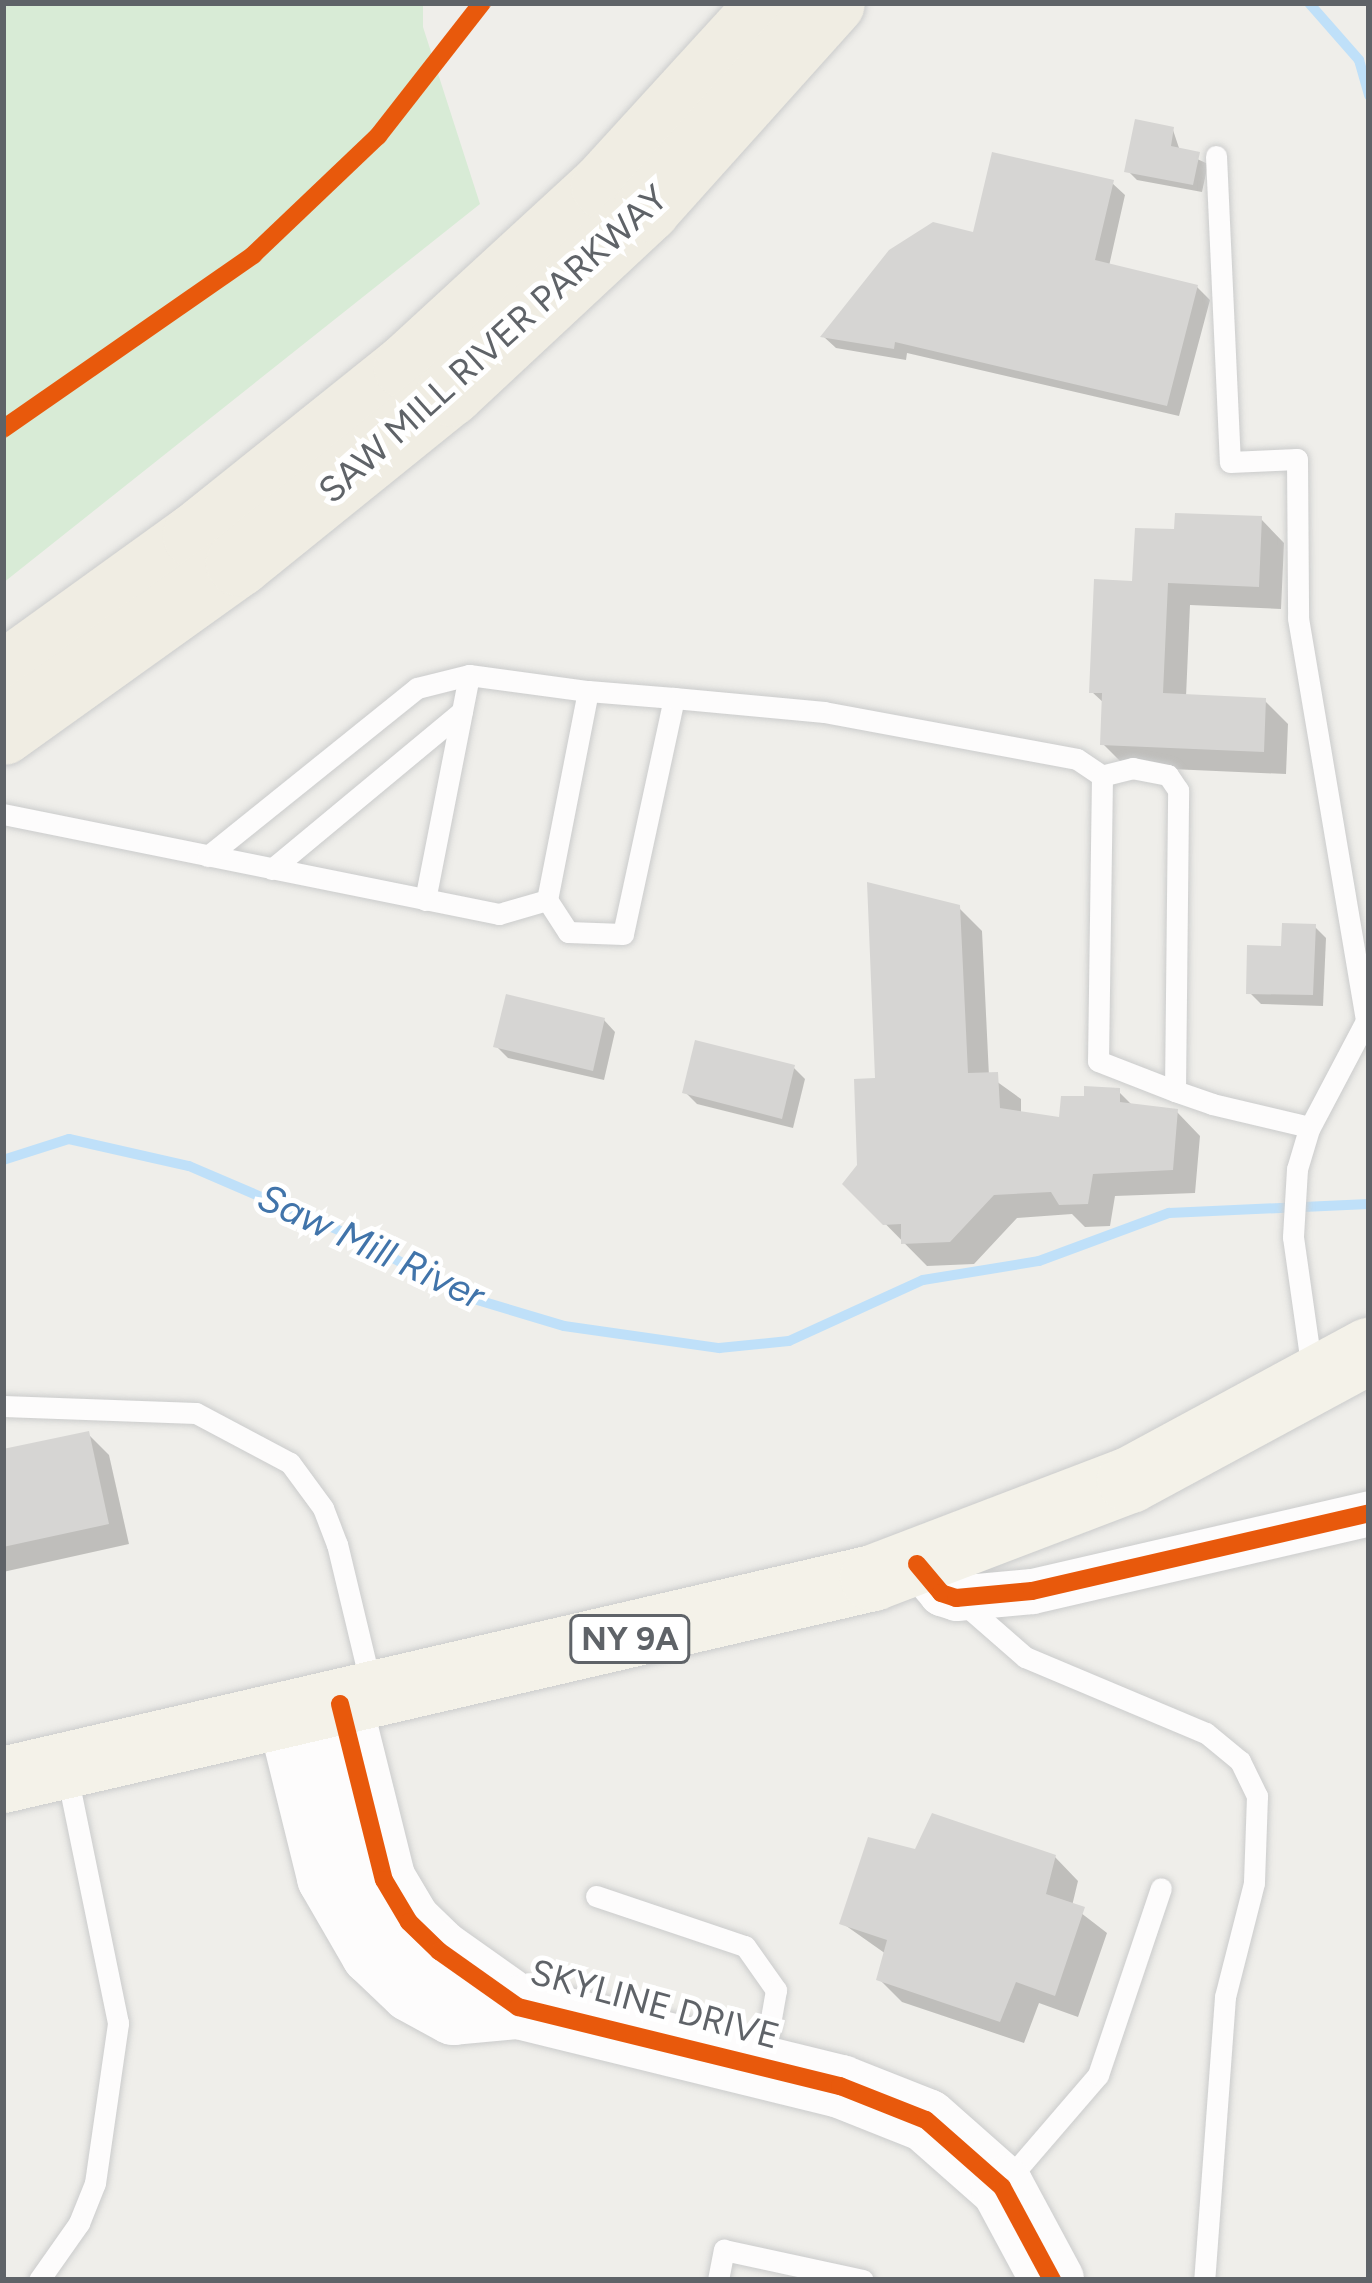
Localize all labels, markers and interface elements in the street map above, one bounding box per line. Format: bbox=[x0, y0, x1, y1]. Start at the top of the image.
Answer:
street label: SAW MILL RIVER PARKWAY bbox=[310, 176, 676, 512]
water label: Saw Mill River bbox=[250, 1174, 492, 1320]
road number: NY 9A bbox=[567, 1612, 693, 1666]
street label: SKYLINE DRIVE bbox=[526, 1950, 784, 2058]

